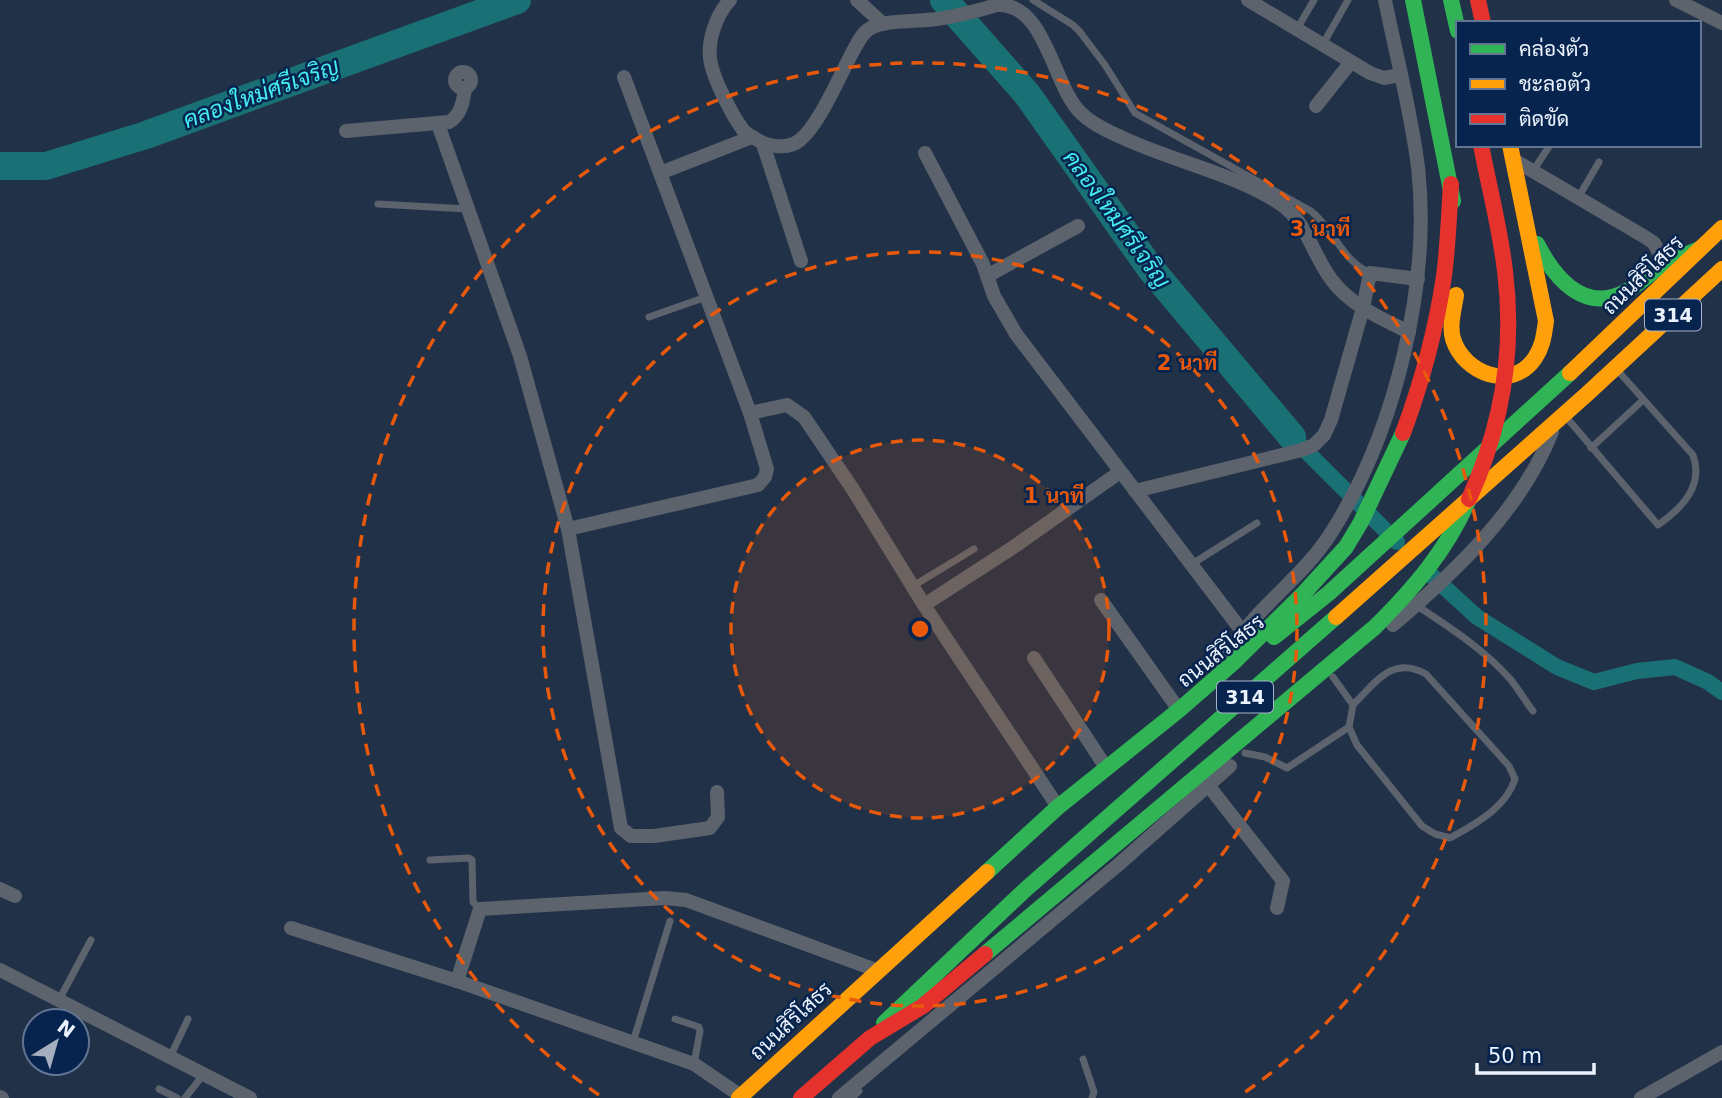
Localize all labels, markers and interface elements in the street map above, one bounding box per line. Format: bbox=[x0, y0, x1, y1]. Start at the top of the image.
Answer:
legend bbox=[1456, 21, 1701, 147]
text: คล่องตัว bbox=[1519, 37, 1589, 61]
water label: คลองใหม่ศรีเจริญ bbox=[178, 50, 343, 134]
text: ชะลอตัว bbox=[1519, 72, 1591, 96]
text: ติดขัด bbox=[1519, 107, 1569, 131]
water label: คลองใหม่ศรีเจริญ bbox=[1057, 143, 1178, 294]
text: 3 นาที bbox=[1290, 216, 1350, 241]
street label: ถนนสิริโสธร bbox=[1597, 230, 1688, 319]
road number: 314 bbox=[1645, 300, 1701, 330]
text: 2 นาที bbox=[1157, 350, 1217, 375]
text: 1 นาที bbox=[1024, 483, 1084, 508]
street label: ถนนสิริโสธร bbox=[1172, 609, 1269, 692]
centre of rings bbox=[908, 617, 932, 641]
road number: 314 bbox=[1217, 682, 1273, 712]
street label: ถนนสิริโสธร bbox=[744, 976, 837, 1065]
north arrow bbox=[21, 1007, 91, 1077]
text: N bbox=[53, 1015, 79, 1042]
scale bar bbox=[1477, 1032, 1594, 1076]
text: 50 m bbox=[1488, 1044, 1542, 1068]

